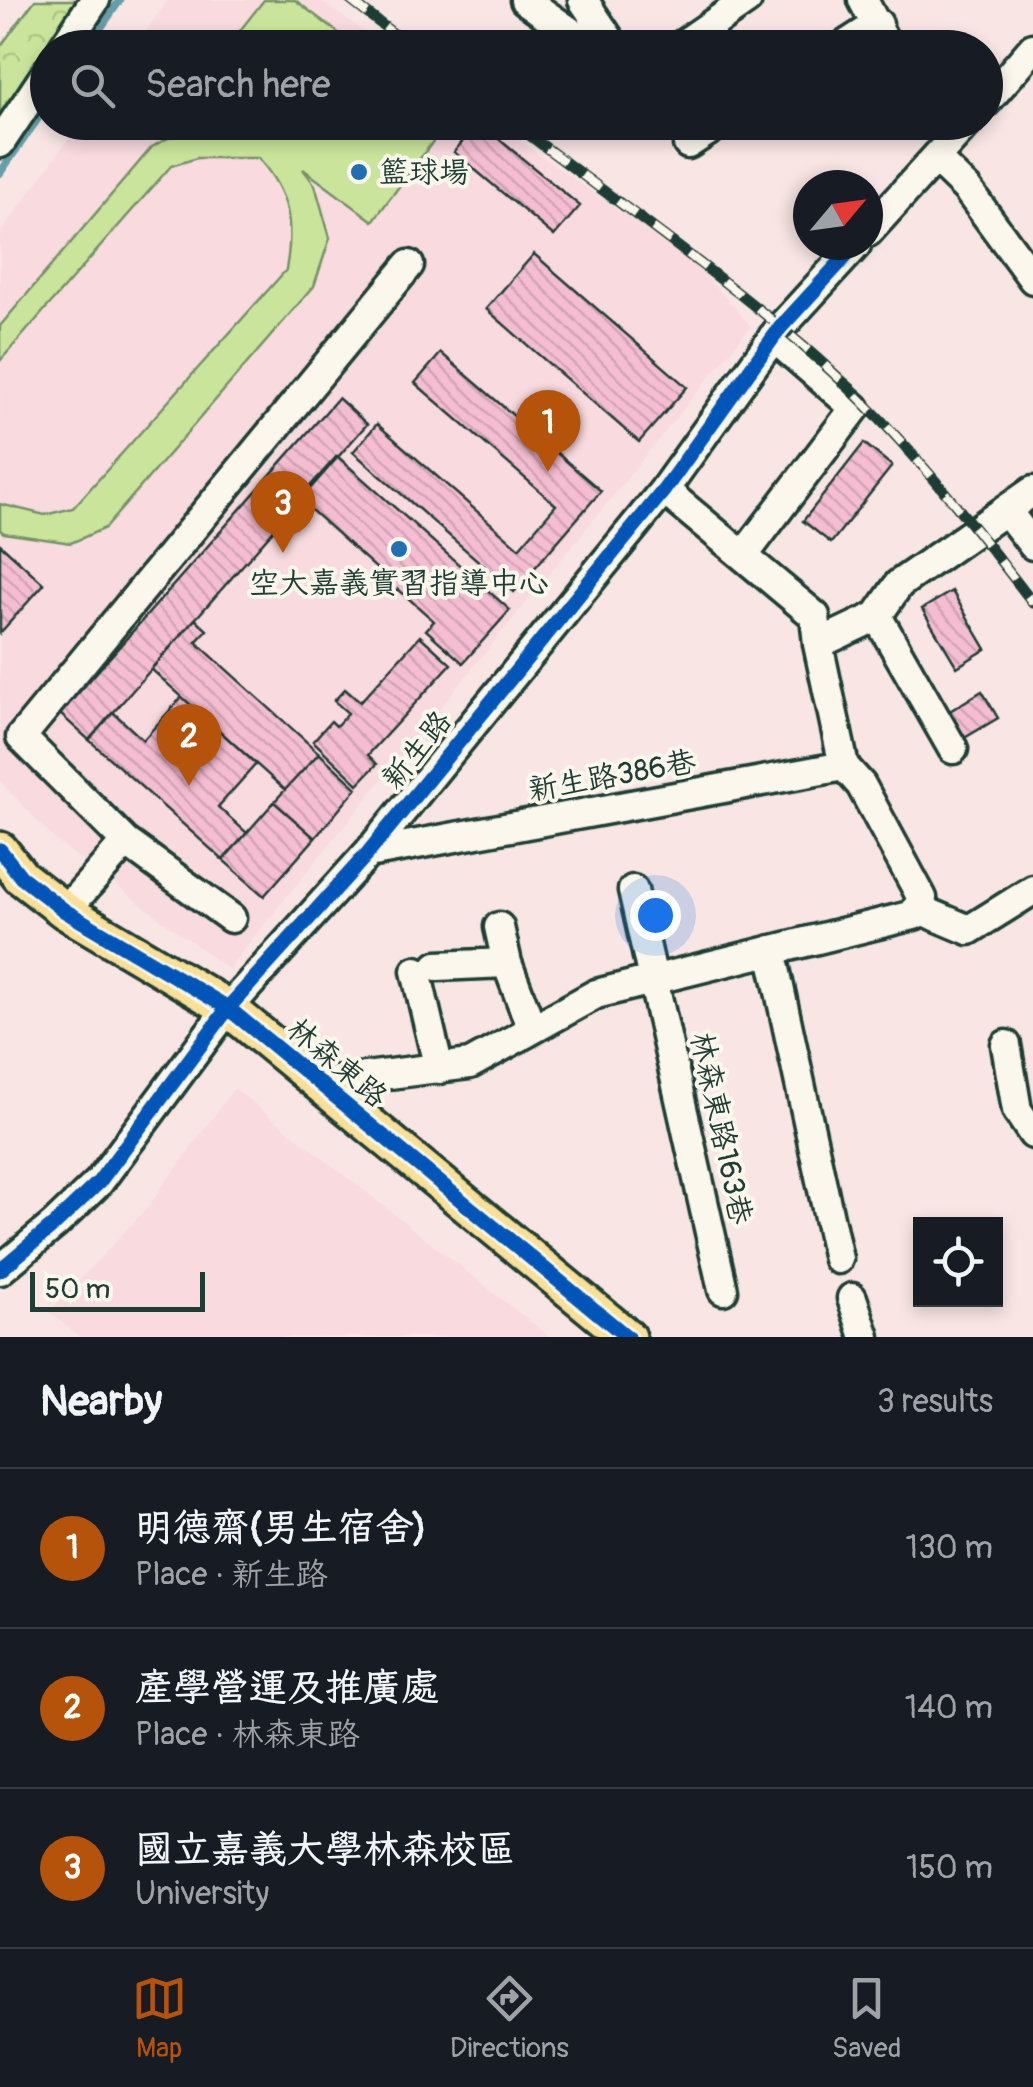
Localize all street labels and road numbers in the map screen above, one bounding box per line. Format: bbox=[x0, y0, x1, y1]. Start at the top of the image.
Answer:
street label: 新生路 bbox=[374, 703, 460, 797]
street label: 新生路386巷 bbox=[525, 743, 699, 809]
street label: 林森東路 bbox=[279, 1010, 395, 1116]
street label: 林森東路163巷 bbox=[683, 1028, 759, 1228]

